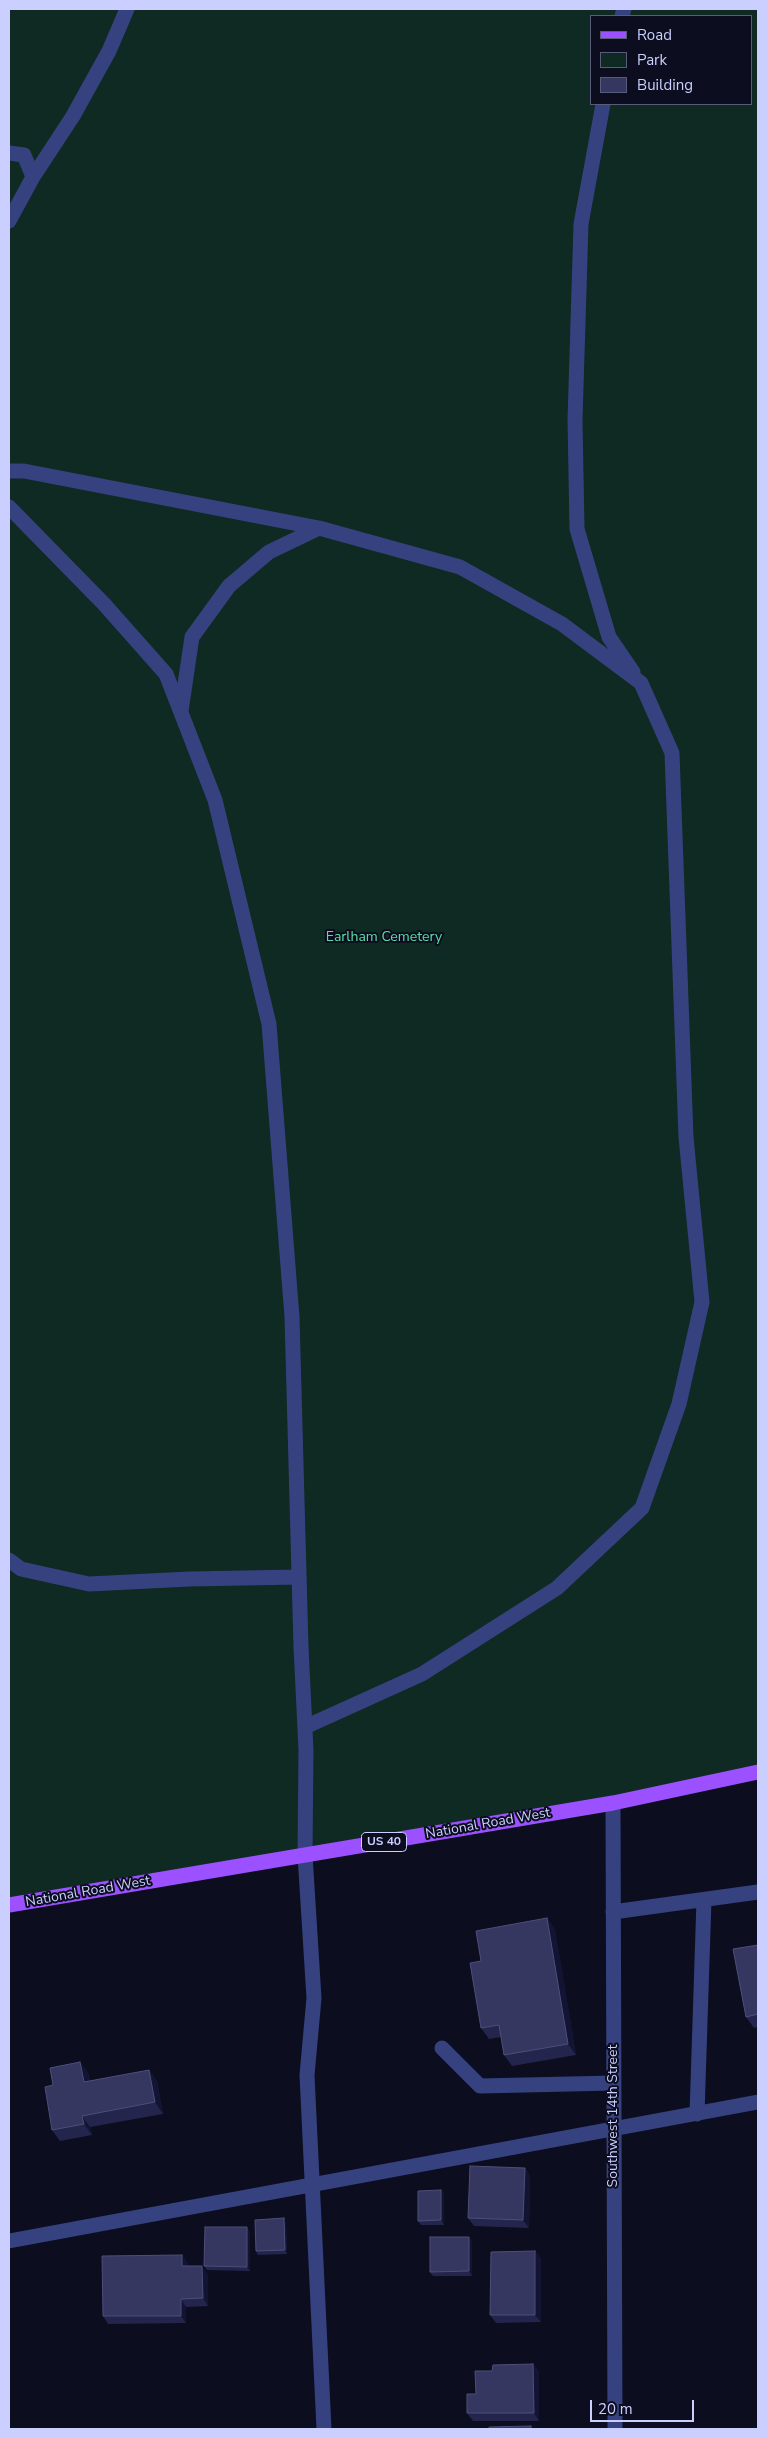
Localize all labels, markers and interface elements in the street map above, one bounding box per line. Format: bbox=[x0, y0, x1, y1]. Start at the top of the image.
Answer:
legend bbox=[590, 15, 752, 105]
text: Road bbox=[637, 25, 672, 45]
text: Park bbox=[637, 50, 667, 70]
text: Building bbox=[637, 75, 693, 95]
park label: Earlham Cemetery bbox=[326, 930, 442, 946]
street label: National Road West bbox=[424, 1805, 552, 1843]
road number: US 40 bbox=[362, 1832, 406, 1851]
street label: National Road West bbox=[24, 1873, 152, 1911]
street label: Southwest 14th Street bbox=[606, 2045, 622, 2187]
scale bar bbox=[592, 2390, 696, 2422]
text: 20 m bbox=[598, 2399, 633, 2419]

